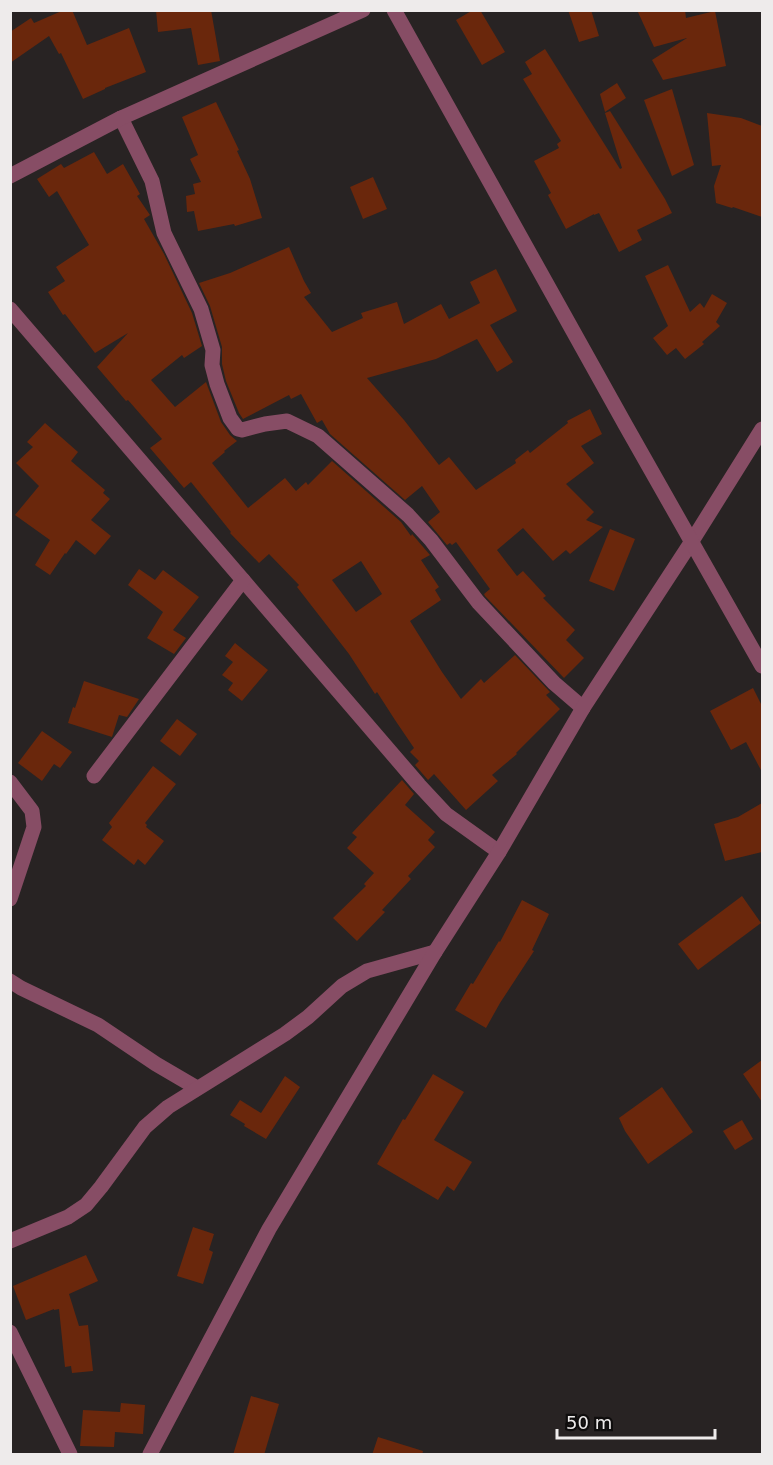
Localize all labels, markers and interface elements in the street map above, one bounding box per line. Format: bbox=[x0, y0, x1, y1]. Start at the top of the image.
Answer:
scale bar bbox=[557, 1402, 714, 1440]
text: 50 m bbox=[566, 1412, 612, 1433]

